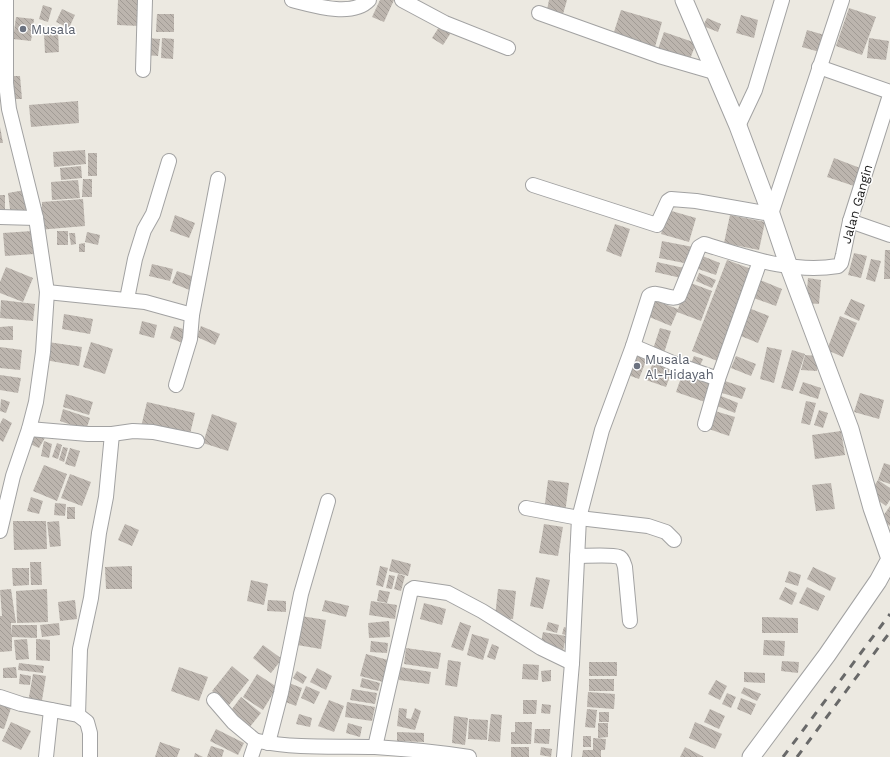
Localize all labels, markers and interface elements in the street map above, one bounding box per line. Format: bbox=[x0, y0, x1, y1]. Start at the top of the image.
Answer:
place label: Musala bbox=[31, 22, 76, 37]
marker: Musala bbox=[18, 24, 28, 34]
street label: Jalan Gangin bbox=[839, 163, 875, 245]
place label: Musala Al-Hidayah bbox=[645, 352, 714, 382]
marker: Musala Al-Hidayah bbox=[632, 361, 642, 371]

